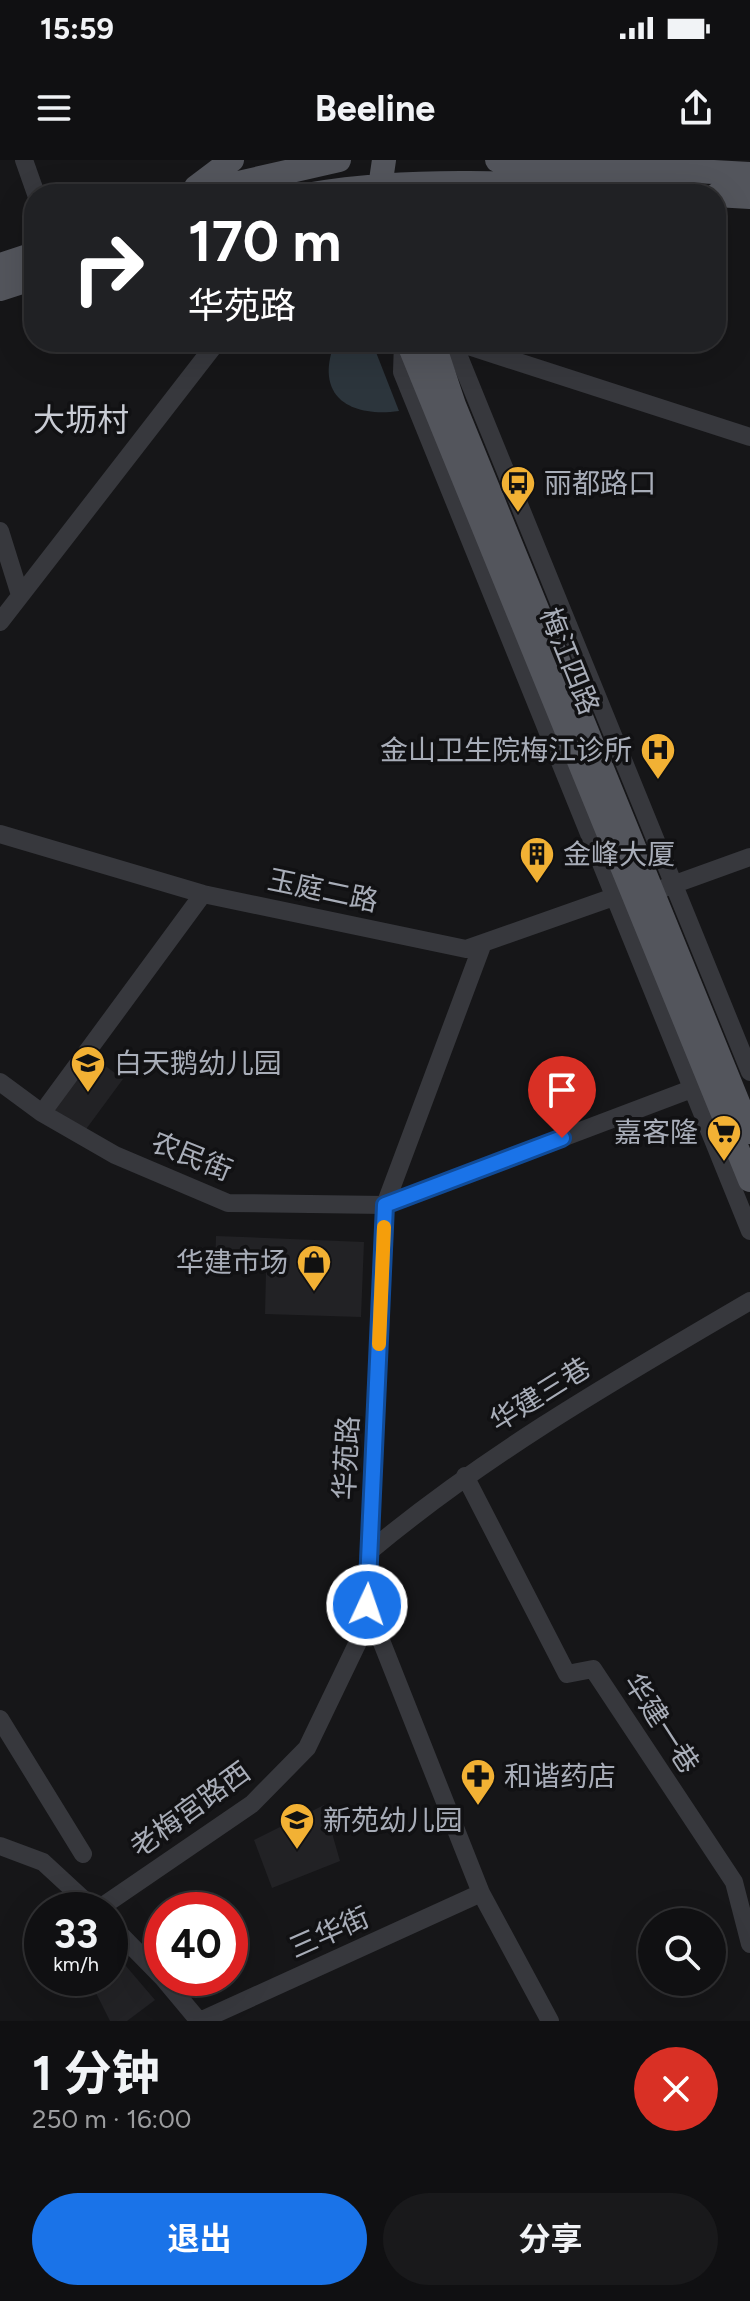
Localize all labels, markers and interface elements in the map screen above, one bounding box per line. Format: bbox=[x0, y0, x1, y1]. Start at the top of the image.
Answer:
text: 15:59 bbox=[40, 10, 114, 47]
icon: menu bbox=[32, 86, 76, 130]
icon: share bbox=[674, 86, 718, 130]
text: Beeline bbox=[315, 87, 435, 130]
text: 170 m bbox=[188, 208, 341, 275]
icon: right bbox=[56, 216, 160, 320]
text: 华苑路 bbox=[188, 284, 296, 327]
district label: 大坜村 bbox=[33, 401, 129, 439]
bus stop icon: 丽都路口 bbox=[499, 464, 537, 514]
place label: 丽都路口 bbox=[544, 466, 656, 500]
street label: 梅江四路 bbox=[533, 603, 607, 719]
hospital icon: 金山卫生院梅江诊所 bbox=[639, 731, 677, 781]
place label: 金山卫生院梅江诊所 bbox=[380, 733, 632, 767]
building icon: 金峰大厦 bbox=[518, 835, 556, 885]
place label: 金峰大厦 bbox=[563, 837, 675, 871]
street label: 玉庭二路 bbox=[265, 862, 381, 918]
school or university icon: 白天鹅幼儿园 bbox=[69, 1044, 107, 1094]
place label: 白天鹅幼儿园 bbox=[114, 1046, 282, 1080]
pin bbox=[528, 1056, 596, 1138]
icon: arrive bbox=[540, 1068, 584, 1112]
supermarket icon: 嘉客隆 bbox=[705, 1113, 743, 1163]
place label: 嘉客隆 bbox=[614, 1115, 698, 1149]
street label: 农民街 bbox=[147, 1125, 237, 1187]
shop icon: 华建市场 bbox=[295, 1243, 333, 1293]
place label: 华建市场 bbox=[176, 1245, 288, 1279]
street label: 华建三巷 bbox=[483, 1350, 597, 1438]
street label: 华苑路 bbox=[327, 1415, 365, 1501]
position arrow bbox=[325, 1563, 409, 1647]
street label: 华建一巷 bbox=[617, 1667, 707, 1779]
street label: 老梅宮路西 bbox=[123, 1754, 257, 1864]
pharmacy icon: 和谐药店 bbox=[459, 1757, 497, 1807]
place label: 和谐药店 bbox=[504, 1759, 616, 1793]
school or university icon: 新苑幼儿园 bbox=[278, 1801, 316, 1851]
place label: 新苑幼儿园 bbox=[323, 1803, 463, 1837]
speed limit sign: 40 bbox=[144, 1892, 248, 1996]
street label: 三华街 bbox=[284, 1899, 374, 1965]
map controls bbox=[638, 1908, 726, 1996]
button: search bbox=[638, 1908, 726, 1996]
text: 33 bbox=[54, 1910, 98, 1958]
text: km/h bbox=[53, 1952, 99, 1976]
text: 1 分钟 bbox=[32, 2044, 160, 2102]
button: close bbox=[634, 2047, 718, 2131]
text: 250 m · 16:00 bbox=[32, 2103, 192, 2135]
button: 退出 bbox=[32, 2193, 367, 2285]
button: 分享 bbox=[383, 2193, 718, 2285]

